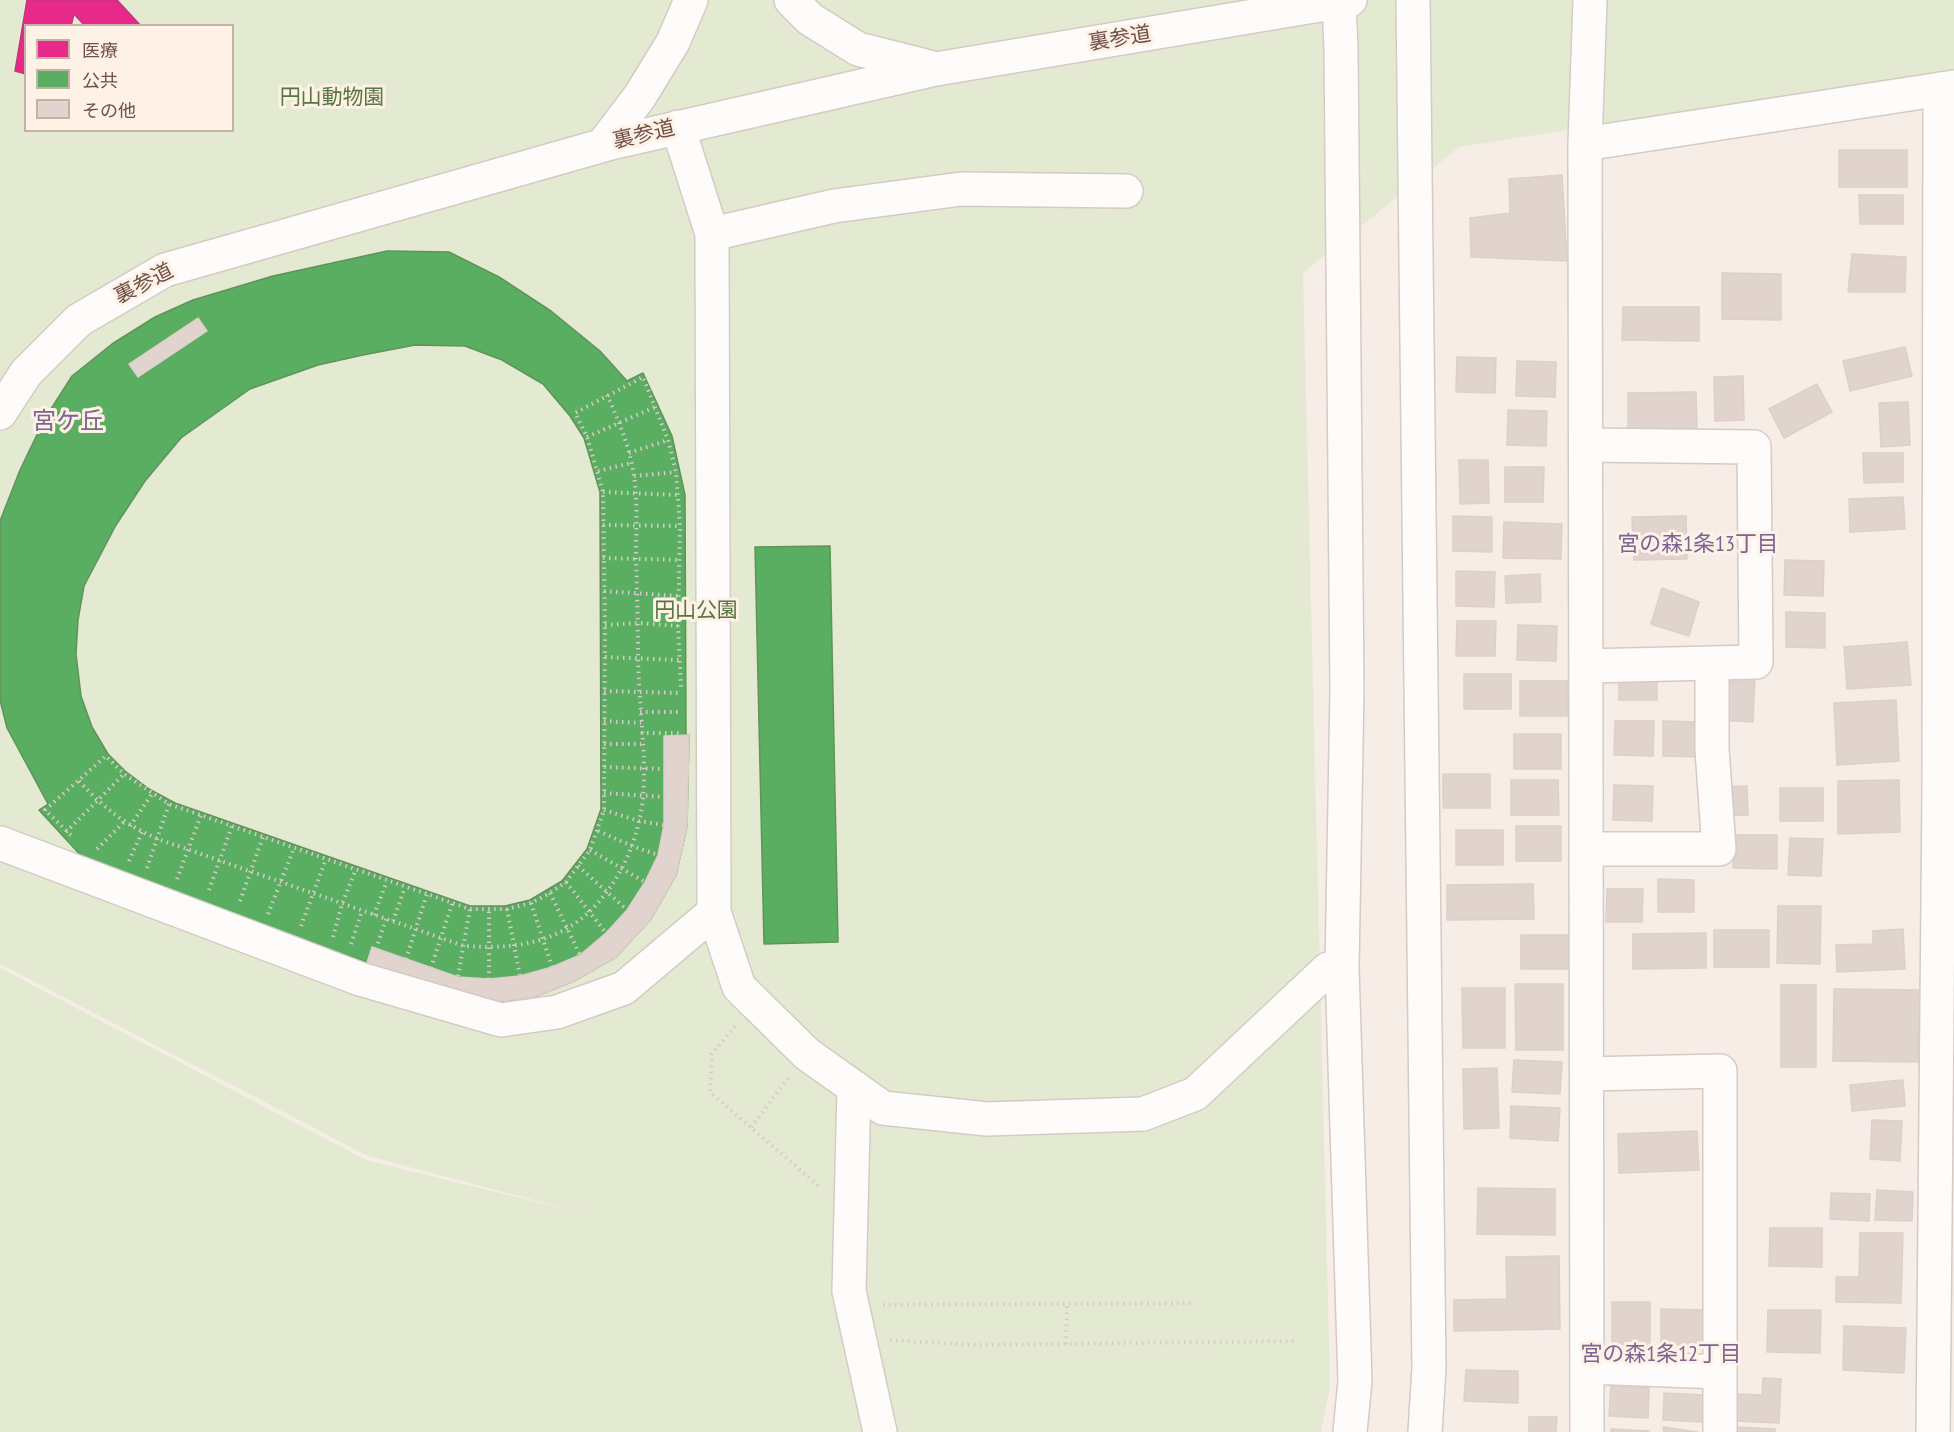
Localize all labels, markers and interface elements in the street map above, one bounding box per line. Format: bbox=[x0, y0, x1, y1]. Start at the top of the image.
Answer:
street label: 裏参道 bbox=[1087, 22, 1153, 56]
legend bbox=[24, 24, 234, 132]
text: 医療 bbox=[82, 39, 118, 62]
text: 公共 bbox=[82, 69, 118, 92]
park label: 円山動物園 bbox=[280, 85, 384, 111]
text: その他 bbox=[82, 99, 136, 122]
street label: 裏参道 bbox=[610, 116, 678, 154]
street label: 裏参道 bbox=[110, 258, 178, 310]
district label: 宮ケ丘 bbox=[32, 408, 104, 436]
district label: 宮の森1条13丁目 bbox=[1617, 532, 1779, 558]
park label: 円山公園 bbox=[654, 598, 738, 624]
district label: 宮の森1条12丁目 bbox=[1580, 1342, 1742, 1368]

